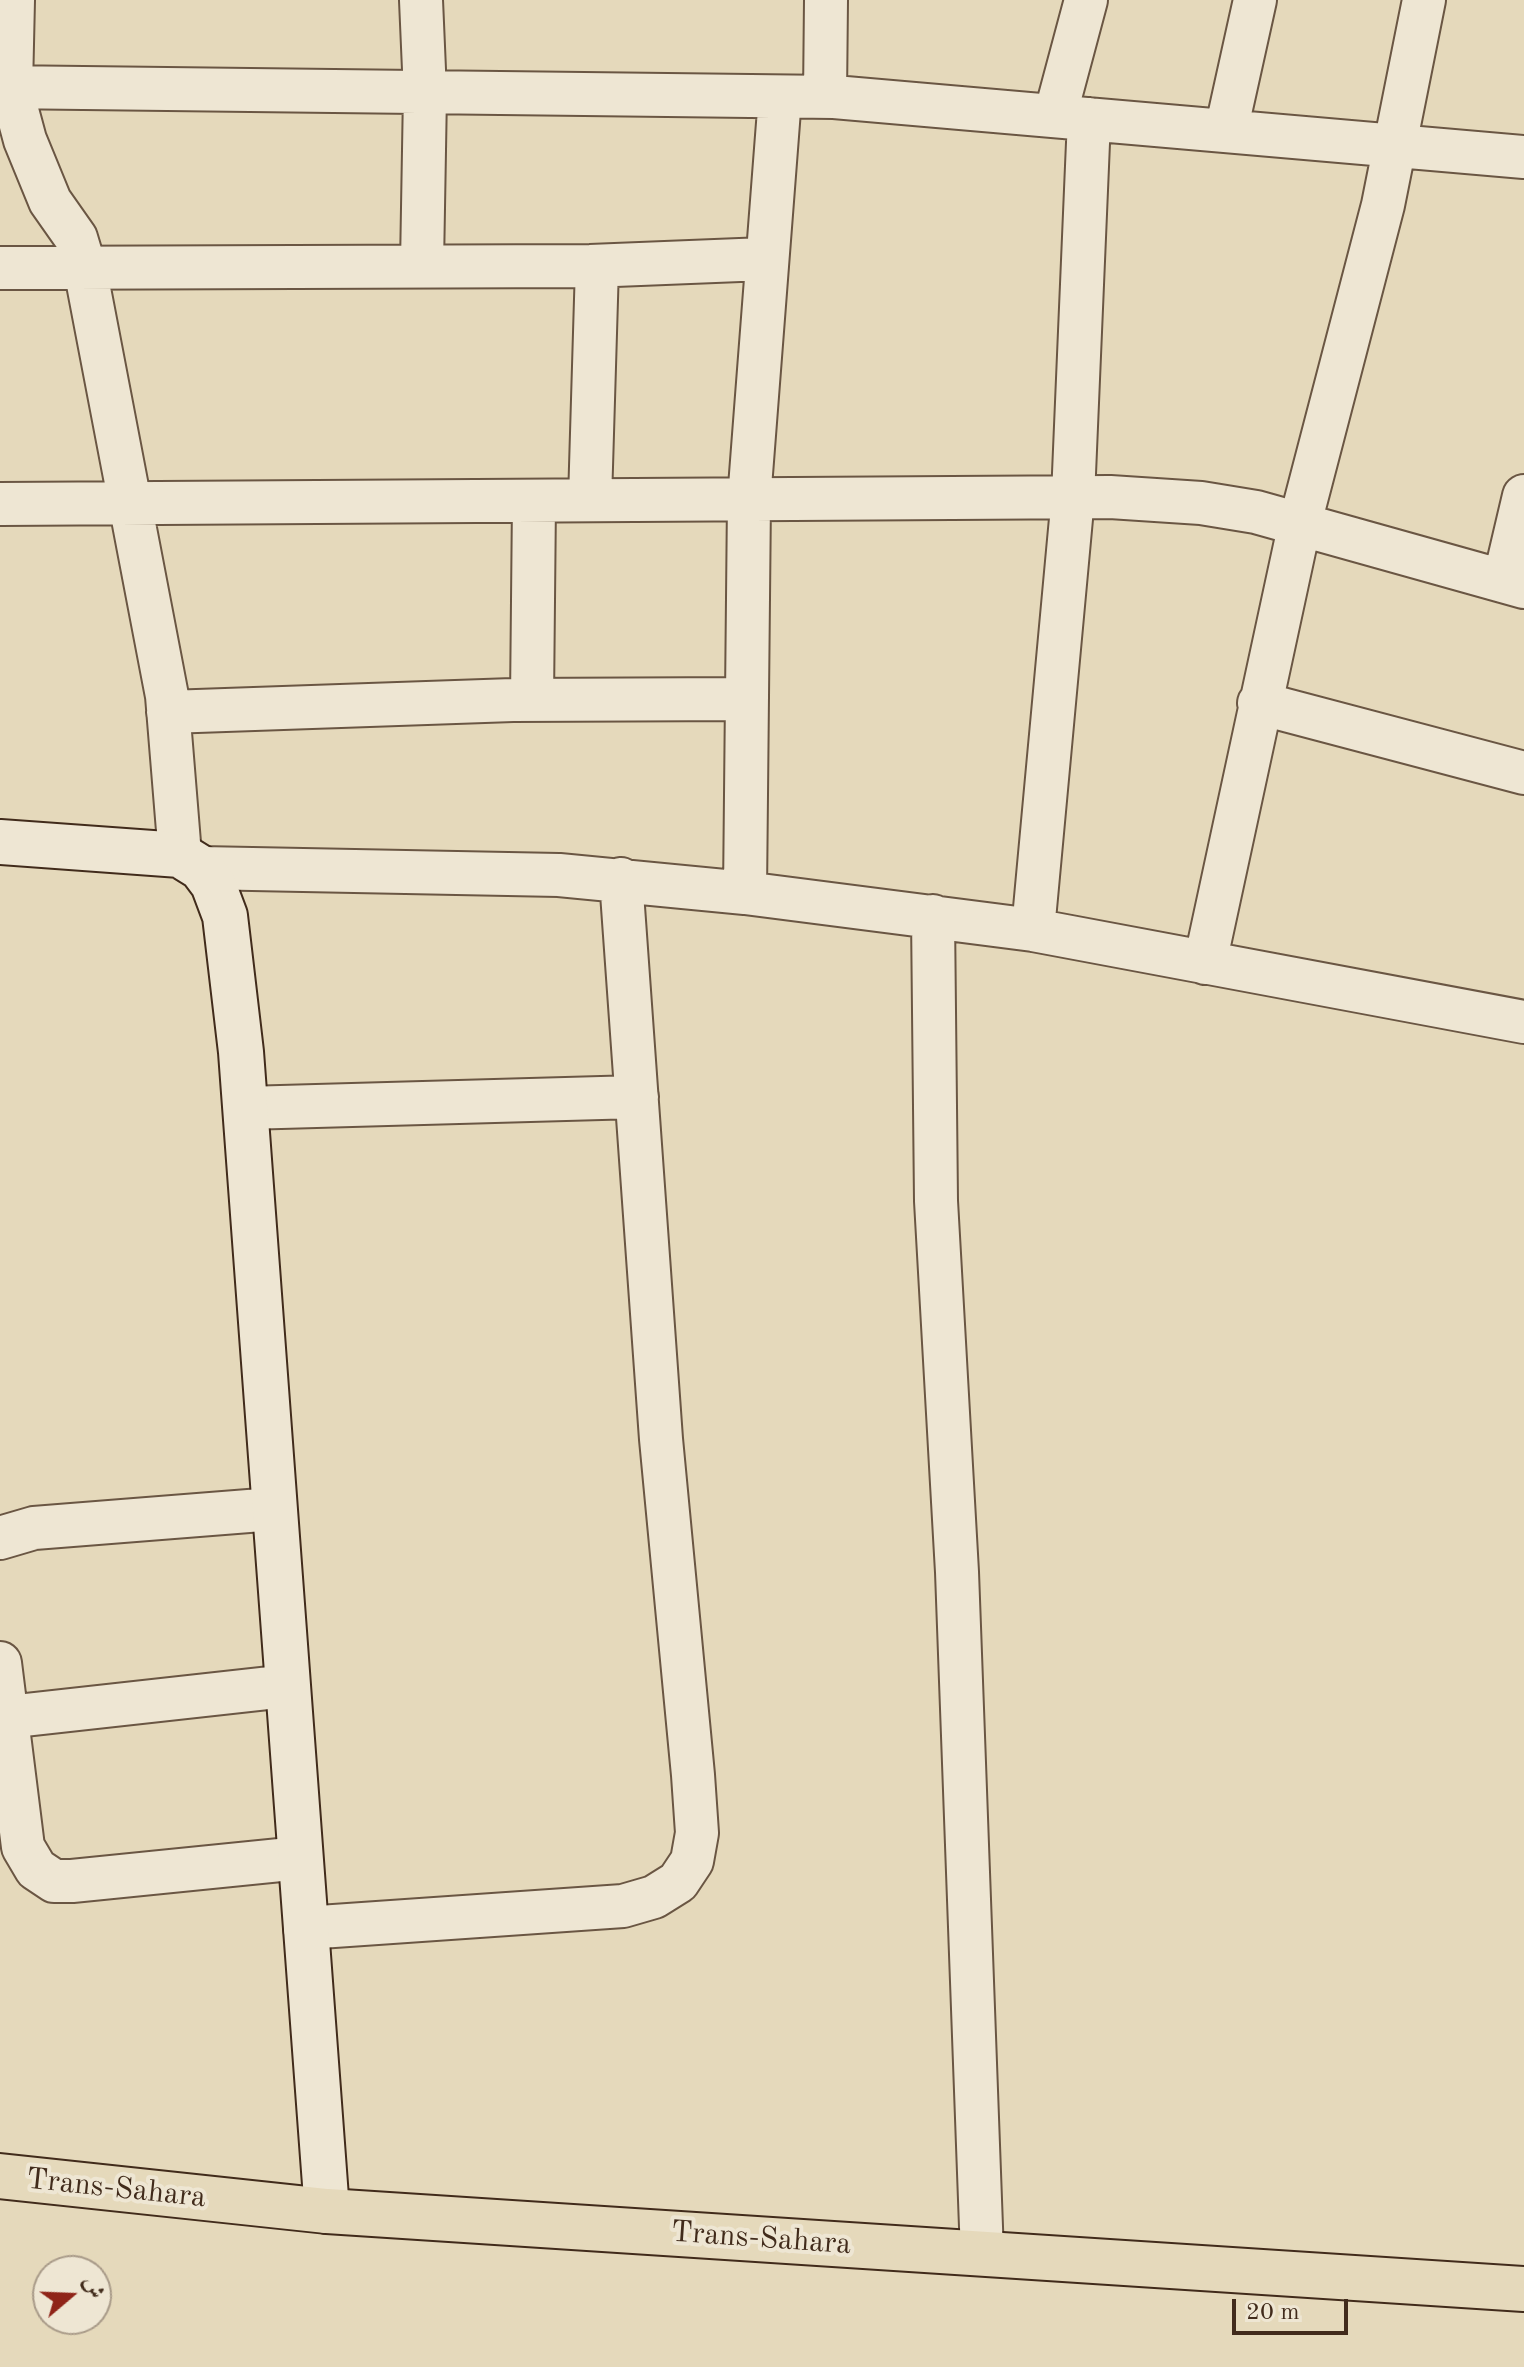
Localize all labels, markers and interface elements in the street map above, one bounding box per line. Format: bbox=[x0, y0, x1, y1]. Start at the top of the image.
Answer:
street label: Trans-Sahara bbox=[24, 2162, 208, 2216]
street label: Trans-Sahara bbox=[670, 2215, 852, 2263]
north arrow bbox=[32, 2255, 112, 2335]
text: ش bbox=[79, 2274, 107, 2302]
scale bar bbox=[1236, 2283, 1352, 2333]
text: 20 m bbox=[1246, 2301, 1300, 2325]

